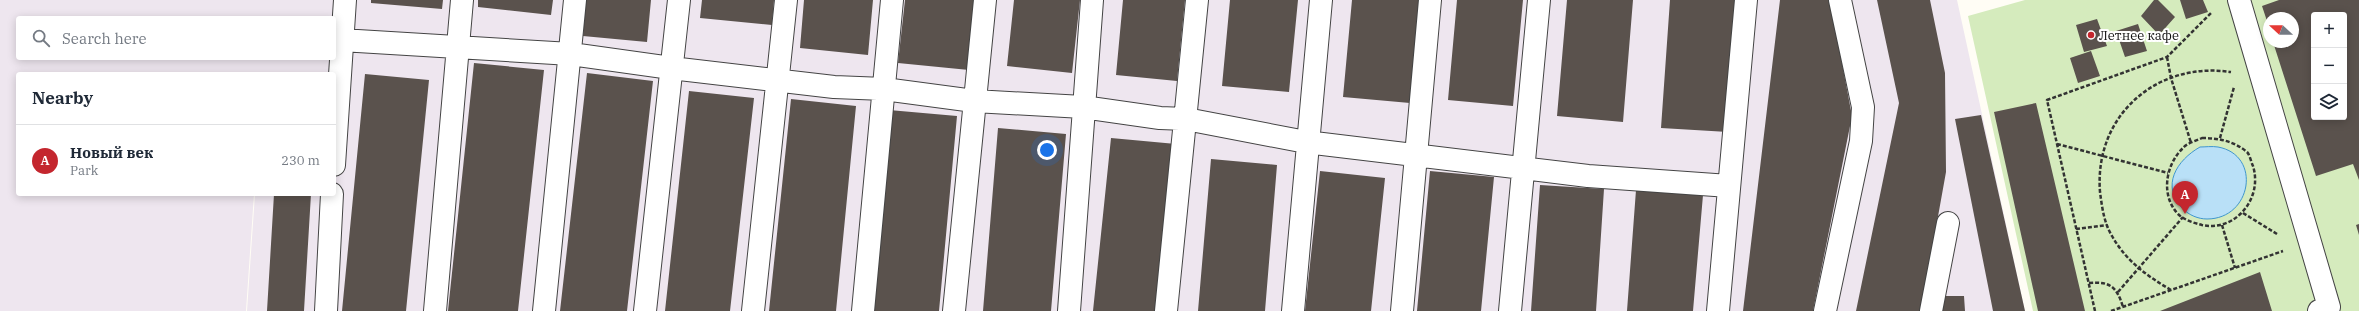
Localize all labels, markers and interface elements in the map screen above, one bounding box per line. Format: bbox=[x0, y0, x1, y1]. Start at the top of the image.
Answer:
north arrow bbox=[2263, 12, 2299, 48]
map controls bbox=[2311, 12, 2347, 120]
button: + bbox=[2311, 12, 2347, 48]
search box bbox=[16, 16, 336, 60]
icon: search bbox=[30, 27, 52, 49]
place label: Летнее кафе bbox=[2099, 27, 2179, 44]
text: Search here bbox=[62, 29, 147, 48]
marker: Летнее кафе bbox=[2086, 30, 2096, 40]
button: − bbox=[2311, 48, 2347, 84]
button: layers bbox=[2311, 84, 2347, 120]
text: Nearby bbox=[32, 87, 93, 109]
your location bbox=[1037, 140, 1057, 160]
text: Новый век bbox=[70, 143, 153, 162]
text: A bbox=[40, 152, 50, 169]
text: 230 m bbox=[281, 152, 320, 169]
text: Park bbox=[70, 162, 98, 179]
pin: A bbox=[2172, 181, 2198, 214]

